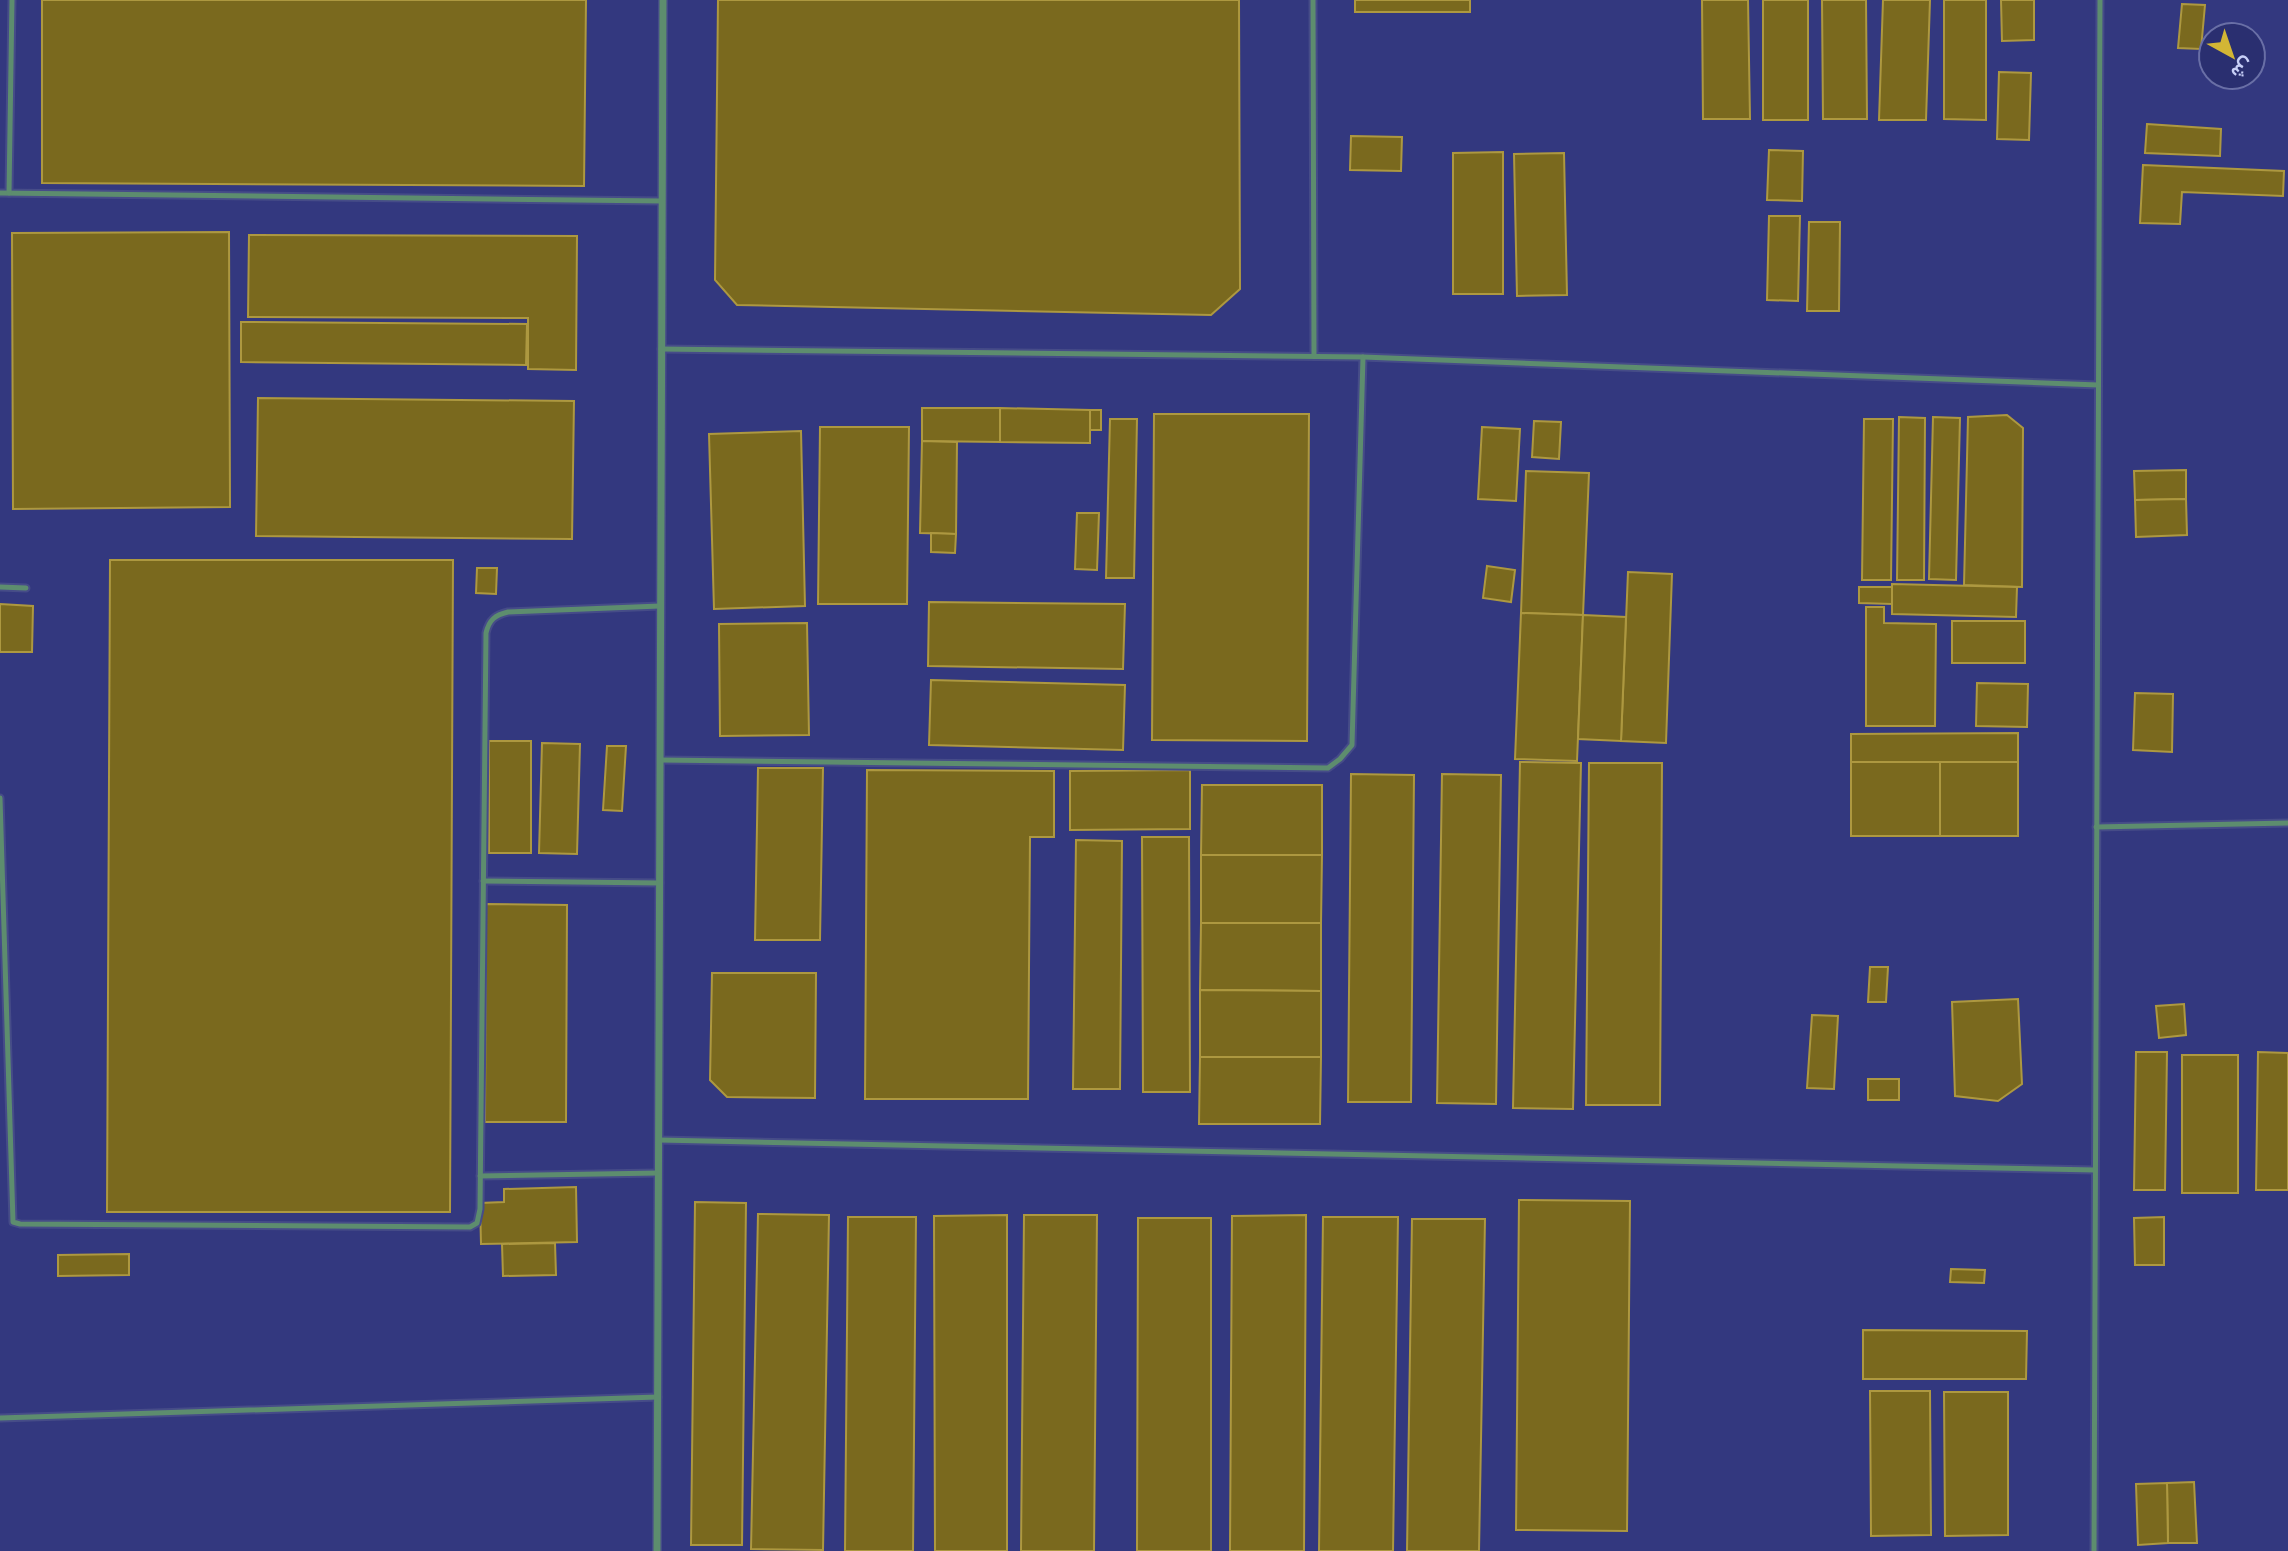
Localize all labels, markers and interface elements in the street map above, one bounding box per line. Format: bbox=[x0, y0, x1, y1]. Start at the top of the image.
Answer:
north arrow bbox=[2197, 21, 2267, 91]
text: ش bbox=[2226, 52, 2259, 86]

